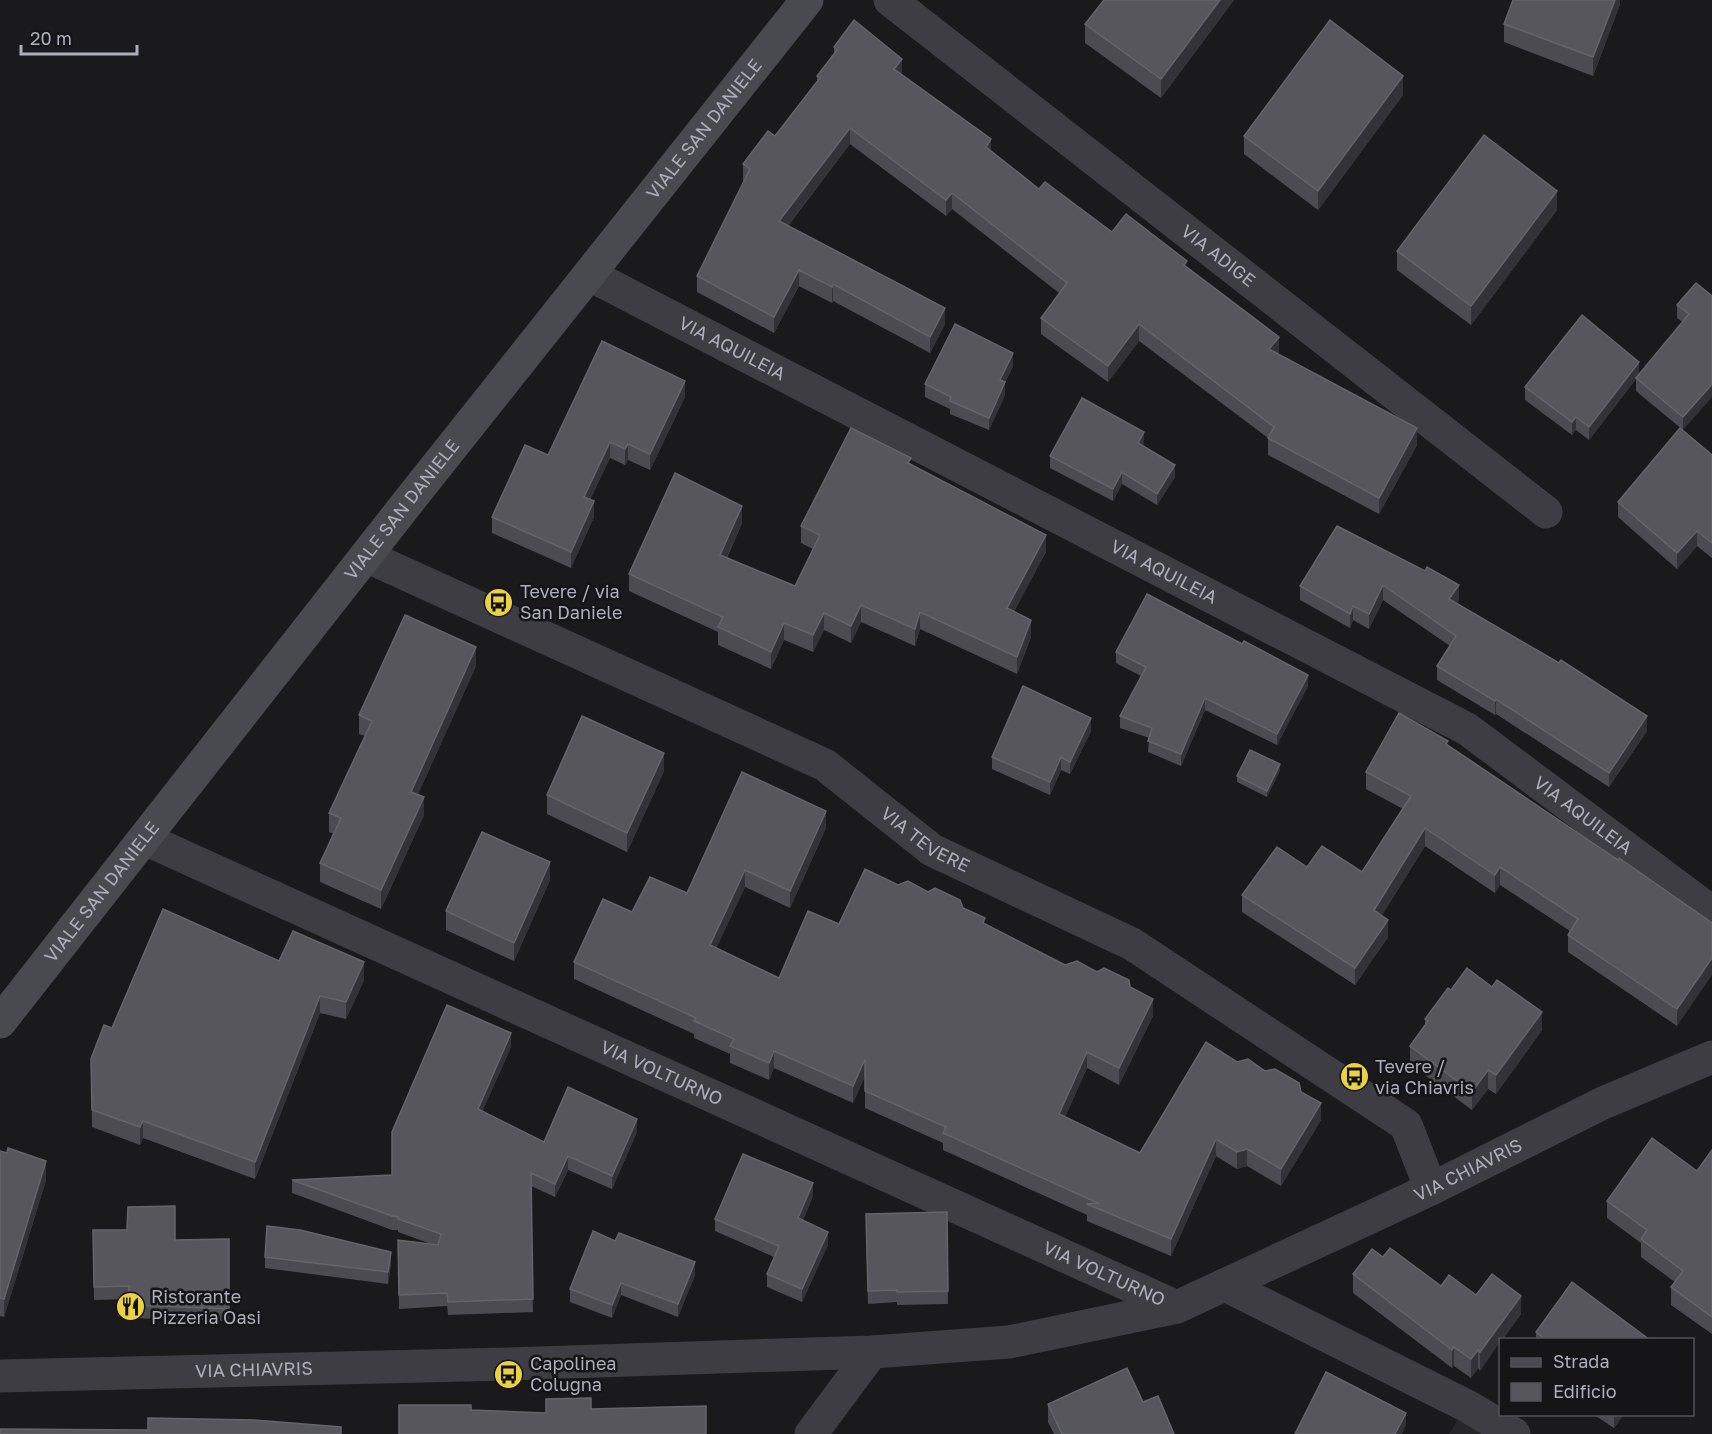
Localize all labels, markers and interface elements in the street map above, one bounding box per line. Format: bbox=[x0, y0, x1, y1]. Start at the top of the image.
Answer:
scale bar bbox=[21, 18, 136, 56]
text: 20 m bbox=[30, 27, 72, 49]
street label: VIALE SAN DANIELE bbox=[641, 54, 766, 203]
street label: VIA ADIGE bbox=[1177, 219, 1260, 291]
street label: VIA AQUILEIA bbox=[676, 311, 790, 384]
street label: VIALE SAN DANIELE bbox=[339, 435, 463, 584]
street label: VIA AQUILEIA bbox=[1107, 534, 1221, 608]
place label: Tevere / via San Daniele bbox=[520, 580, 622, 623]
bus stop icon: Tevere / via San Daniele bbox=[483, 586, 515, 618]
street label: VIA AQUILEIA bbox=[1530, 771, 1637, 858]
street label: VIA TEVERE bbox=[877, 802, 974, 876]
street label: VIALE SAN DANIELE bbox=[39, 817, 163, 966]
street label: VIA VOLTURNO bbox=[597, 1035, 726, 1109]
place label: Tevere / via Chiavris bbox=[1375, 1055, 1474, 1098]
bus stop icon: Tevere / via Chiavris bbox=[1338, 1061, 1370, 1093]
street label: VIA CHIAVRIS bbox=[1410, 1133, 1525, 1205]
street label: VIA VOLTURNO bbox=[1040, 1236, 1169, 1310]
place label: Ristorante Pizzeria Oasi bbox=[151, 1285, 261, 1328]
restaurant icon: Ristorante Pizzeria Oasi bbox=[114, 1291, 146, 1323]
legend bbox=[1499, 1338, 1694, 1416]
text: Strada bbox=[1553, 1350, 1610, 1372]
place label: Capolinea Colugna bbox=[530, 1352, 617, 1395]
street label: VIA CHIAVRIS bbox=[195, 1357, 313, 1381]
bus stop icon: Capolinea Colugna bbox=[493, 1358, 525, 1390]
text: Edificio bbox=[1553, 1380, 1617, 1402]

